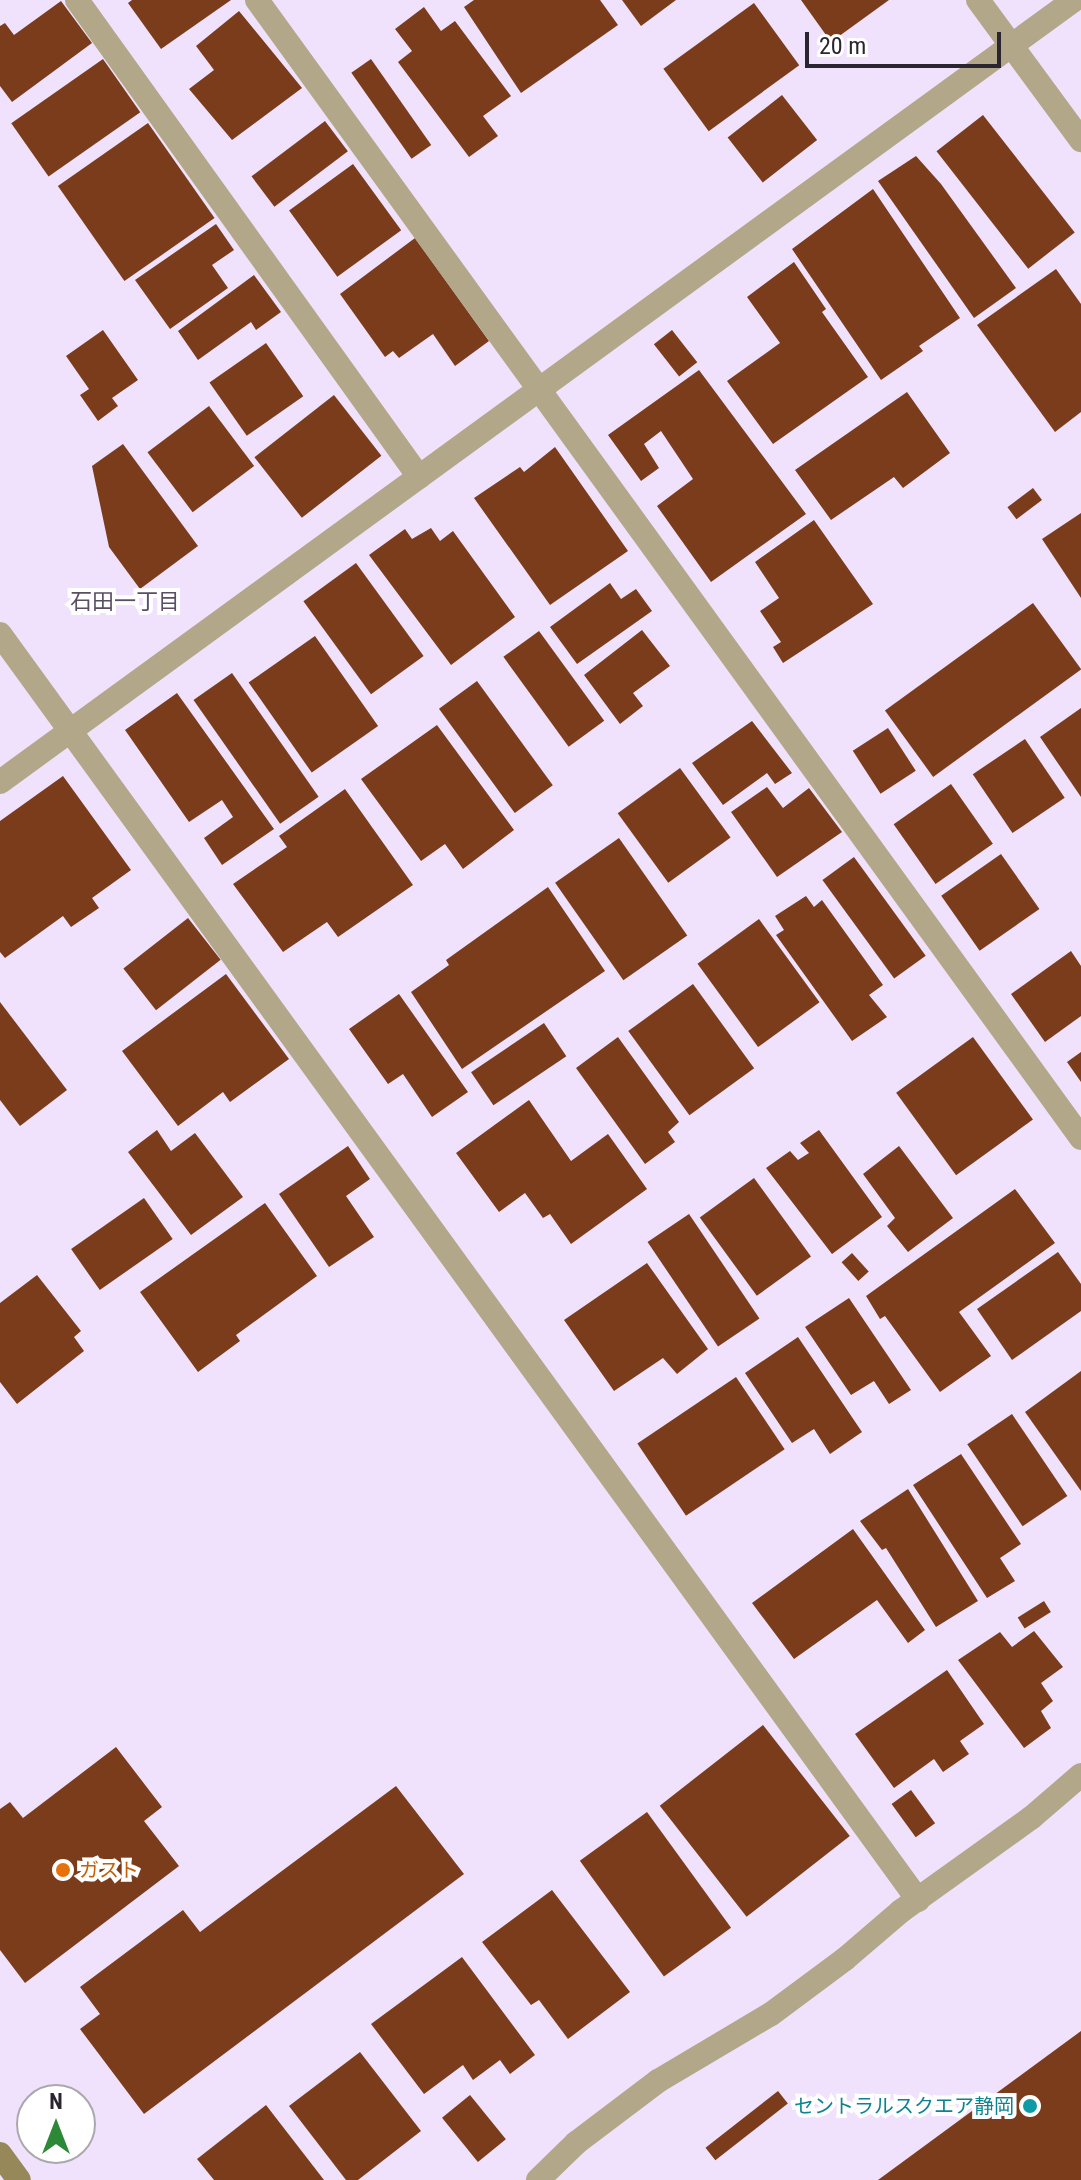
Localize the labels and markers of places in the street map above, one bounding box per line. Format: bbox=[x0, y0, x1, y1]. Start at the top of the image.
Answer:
place label: ガスト bbox=[79, 1858, 139, 1882]
marker: ガスト bbox=[54, 1861, 72, 1879]
place label: セントラルスクエア静岡 bbox=[794, 2094, 1014, 2118]
marker: セントラルスクエア静岡 bbox=[1021, 2097, 1039, 2115]

